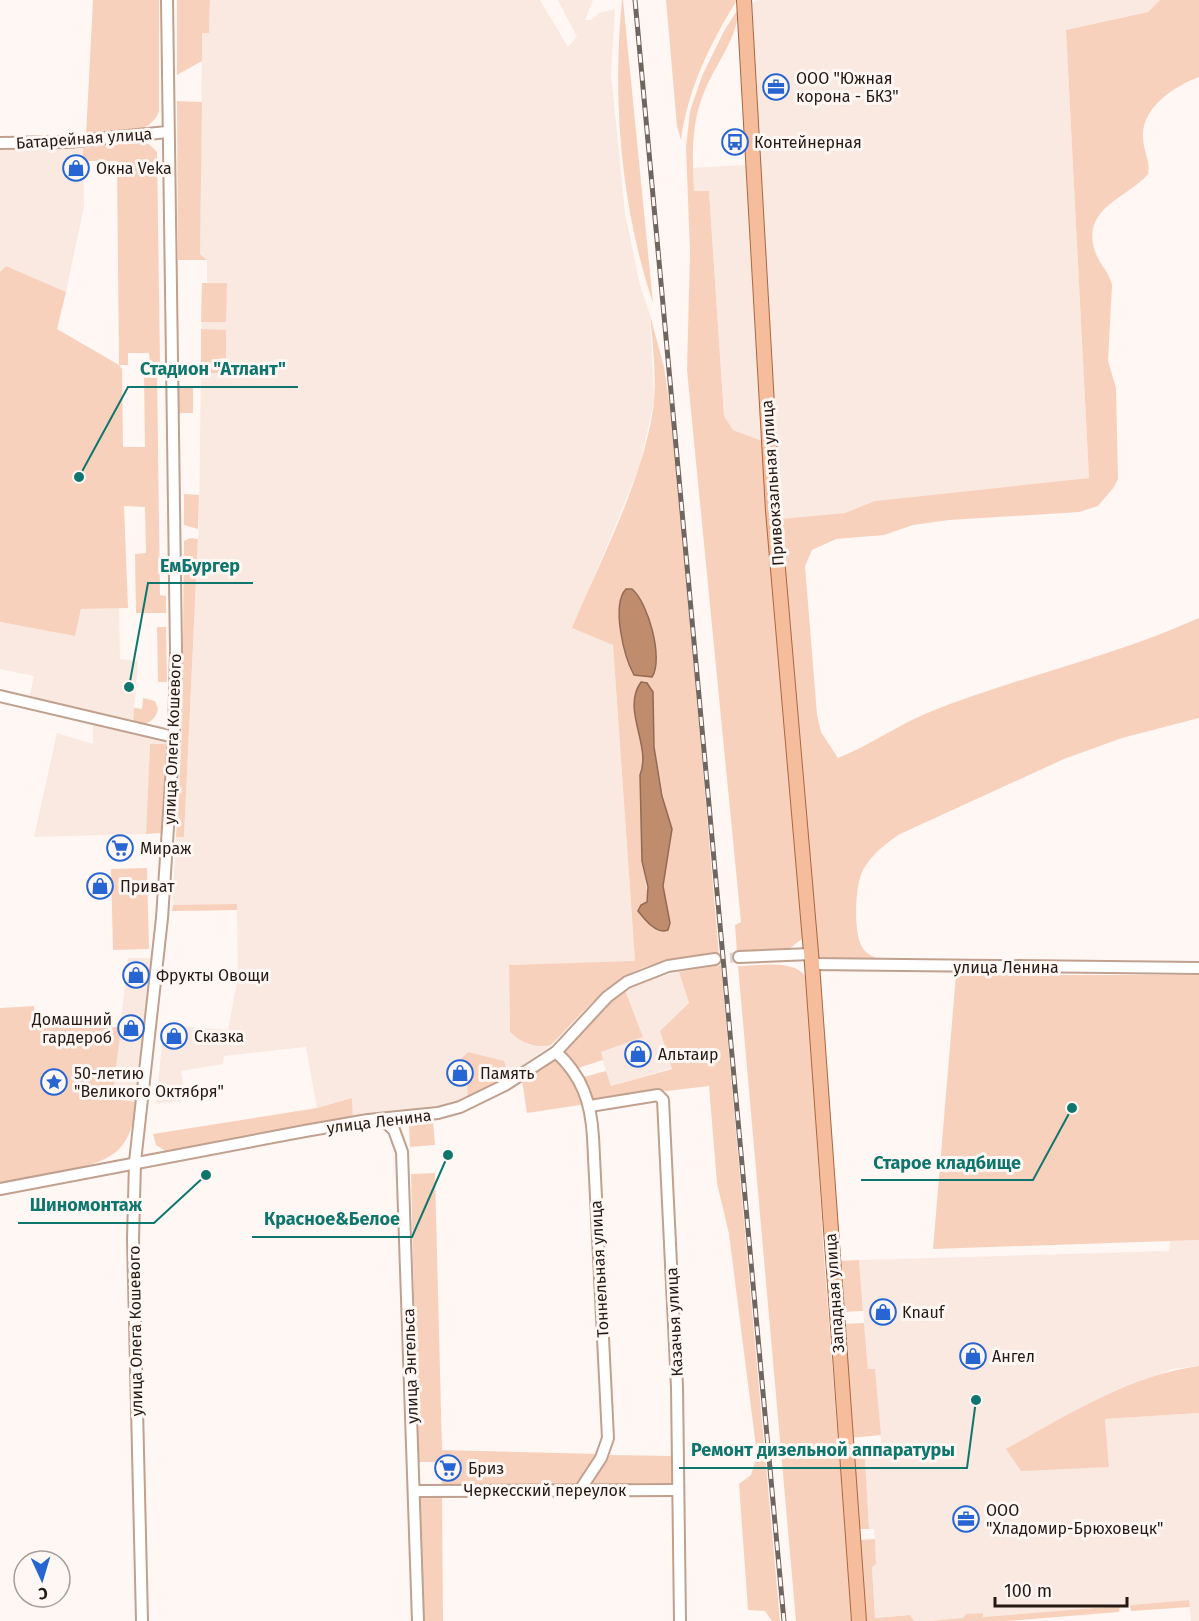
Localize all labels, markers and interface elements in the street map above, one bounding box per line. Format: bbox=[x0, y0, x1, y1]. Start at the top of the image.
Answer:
place label: ООО "Южная корона - БКЗ" bbox=[796, 69, 899, 106]
office icon: ООО "Южная корона - БКЗ" bbox=[761, 72, 791, 102]
street label: Батарейная улица bbox=[15, 124, 153, 153]
bus stop icon: Контейнерная bbox=[720, 127, 750, 157]
place label: Контейнерная bbox=[754, 133, 862, 152]
shop icon: Окна Veka bbox=[61, 153, 91, 183]
place label: Окна Veka bbox=[96, 159, 172, 178]
callout: Стадион "Атлант" bbox=[128, 351, 298, 387]
text: Стадион "Атлант" bbox=[140, 358, 286, 380]
street label: Привокзальная улица bbox=[757, 399, 788, 567]
callout: ЕмБургер bbox=[148, 547, 253, 583]
text: ЕмБургер bbox=[160, 555, 240, 577]
street label: улица Олега Кошевого bbox=[160, 653, 185, 825]
supermarket icon: Мираж bbox=[105, 833, 135, 863]
place label: Мираж bbox=[140, 839, 192, 858]
shop icon: Приват bbox=[85, 871, 115, 901]
place label: Приват bbox=[120, 877, 175, 896]
street label: улица Ленина bbox=[953, 958, 1059, 977]
shop icon: Фрукты Овощи bbox=[121, 960, 151, 990]
place label: Фрукты Овощи bbox=[156, 966, 270, 985]
place label: Домашний гардероб bbox=[31, 1010, 112, 1047]
shop icon: Домашний гардероб bbox=[116, 1013, 146, 1043]
shop icon: Сказка bbox=[159, 1021, 189, 1051]
place label: Сказка bbox=[194, 1027, 244, 1046]
shop icon: Альтаир bbox=[623, 1039, 653, 1069]
place label: Альтаир bbox=[658, 1045, 718, 1064]
shop icon: Память bbox=[445, 1058, 475, 1088]
place label: 50-летию "Великого Октября" bbox=[74, 1064, 224, 1101]
place label: Память bbox=[480, 1064, 535, 1083]
place icon: 50-летию "Великого Октября" bbox=[39, 1067, 69, 1097]
street label: улица Ленина bbox=[326, 1106, 433, 1137]
callout: Старое кладбище bbox=[861, 1144, 1033, 1180]
text: Старое кладбище bbox=[873, 1152, 1021, 1174]
callout: Шиномонтаж bbox=[18, 1187, 154, 1223]
text: Шиномонтаж bbox=[30, 1194, 143, 1216]
street label: Тоннельная улица bbox=[586, 1200, 613, 1338]
callout: Красное&Белое bbox=[252, 1201, 412, 1237]
text: Красное&Белое bbox=[264, 1208, 400, 1230]
street label: Западная улица bbox=[821, 1232, 848, 1353]
street label: улица Олега Кошевого bbox=[125, 1245, 146, 1417]
street label: Казачья улица bbox=[662, 1267, 687, 1377]
shop icon: Knauf bbox=[868, 1297, 898, 1327]
place label: Knauf bbox=[902, 1303, 946, 1322]
street label: улица Энгельса bbox=[399, 1308, 422, 1424]
shop icon: Ангел bbox=[958, 1341, 988, 1371]
place label: Ангел bbox=[992, 1347, 1035, 1366]
callout: Ремонт дизельной аппаратуры bbox=[679, 1432, 967, 1468]
text: Ремонт дизельной аппаратуры bbox=[691, 1439, 955, 1461]
supermarket icon: Бриз bbox=[433, 1453, 463, 1483]
place label: Бриз bbox=[468, 1459, 504, 1478]
street label: Черкесский переулок bbox=[464, 1481, 627, 1500]
place label: ООО "Хладомир-Брюховецк" bbox=[986, 1501, 1163, 1538]
office icon: ООО "Хладомир-Брюховецк" bbox=[951, 1504, 981, 1534]
north arrow bbox=[12, 1549, 72, 1609]
scale bar bbox=[995, 1570, 1127, 1608]
text: 100 m bbox=[1004, 1580, 1052, 1602]
text: С bbox=[37, 1584, 48, 1603]

